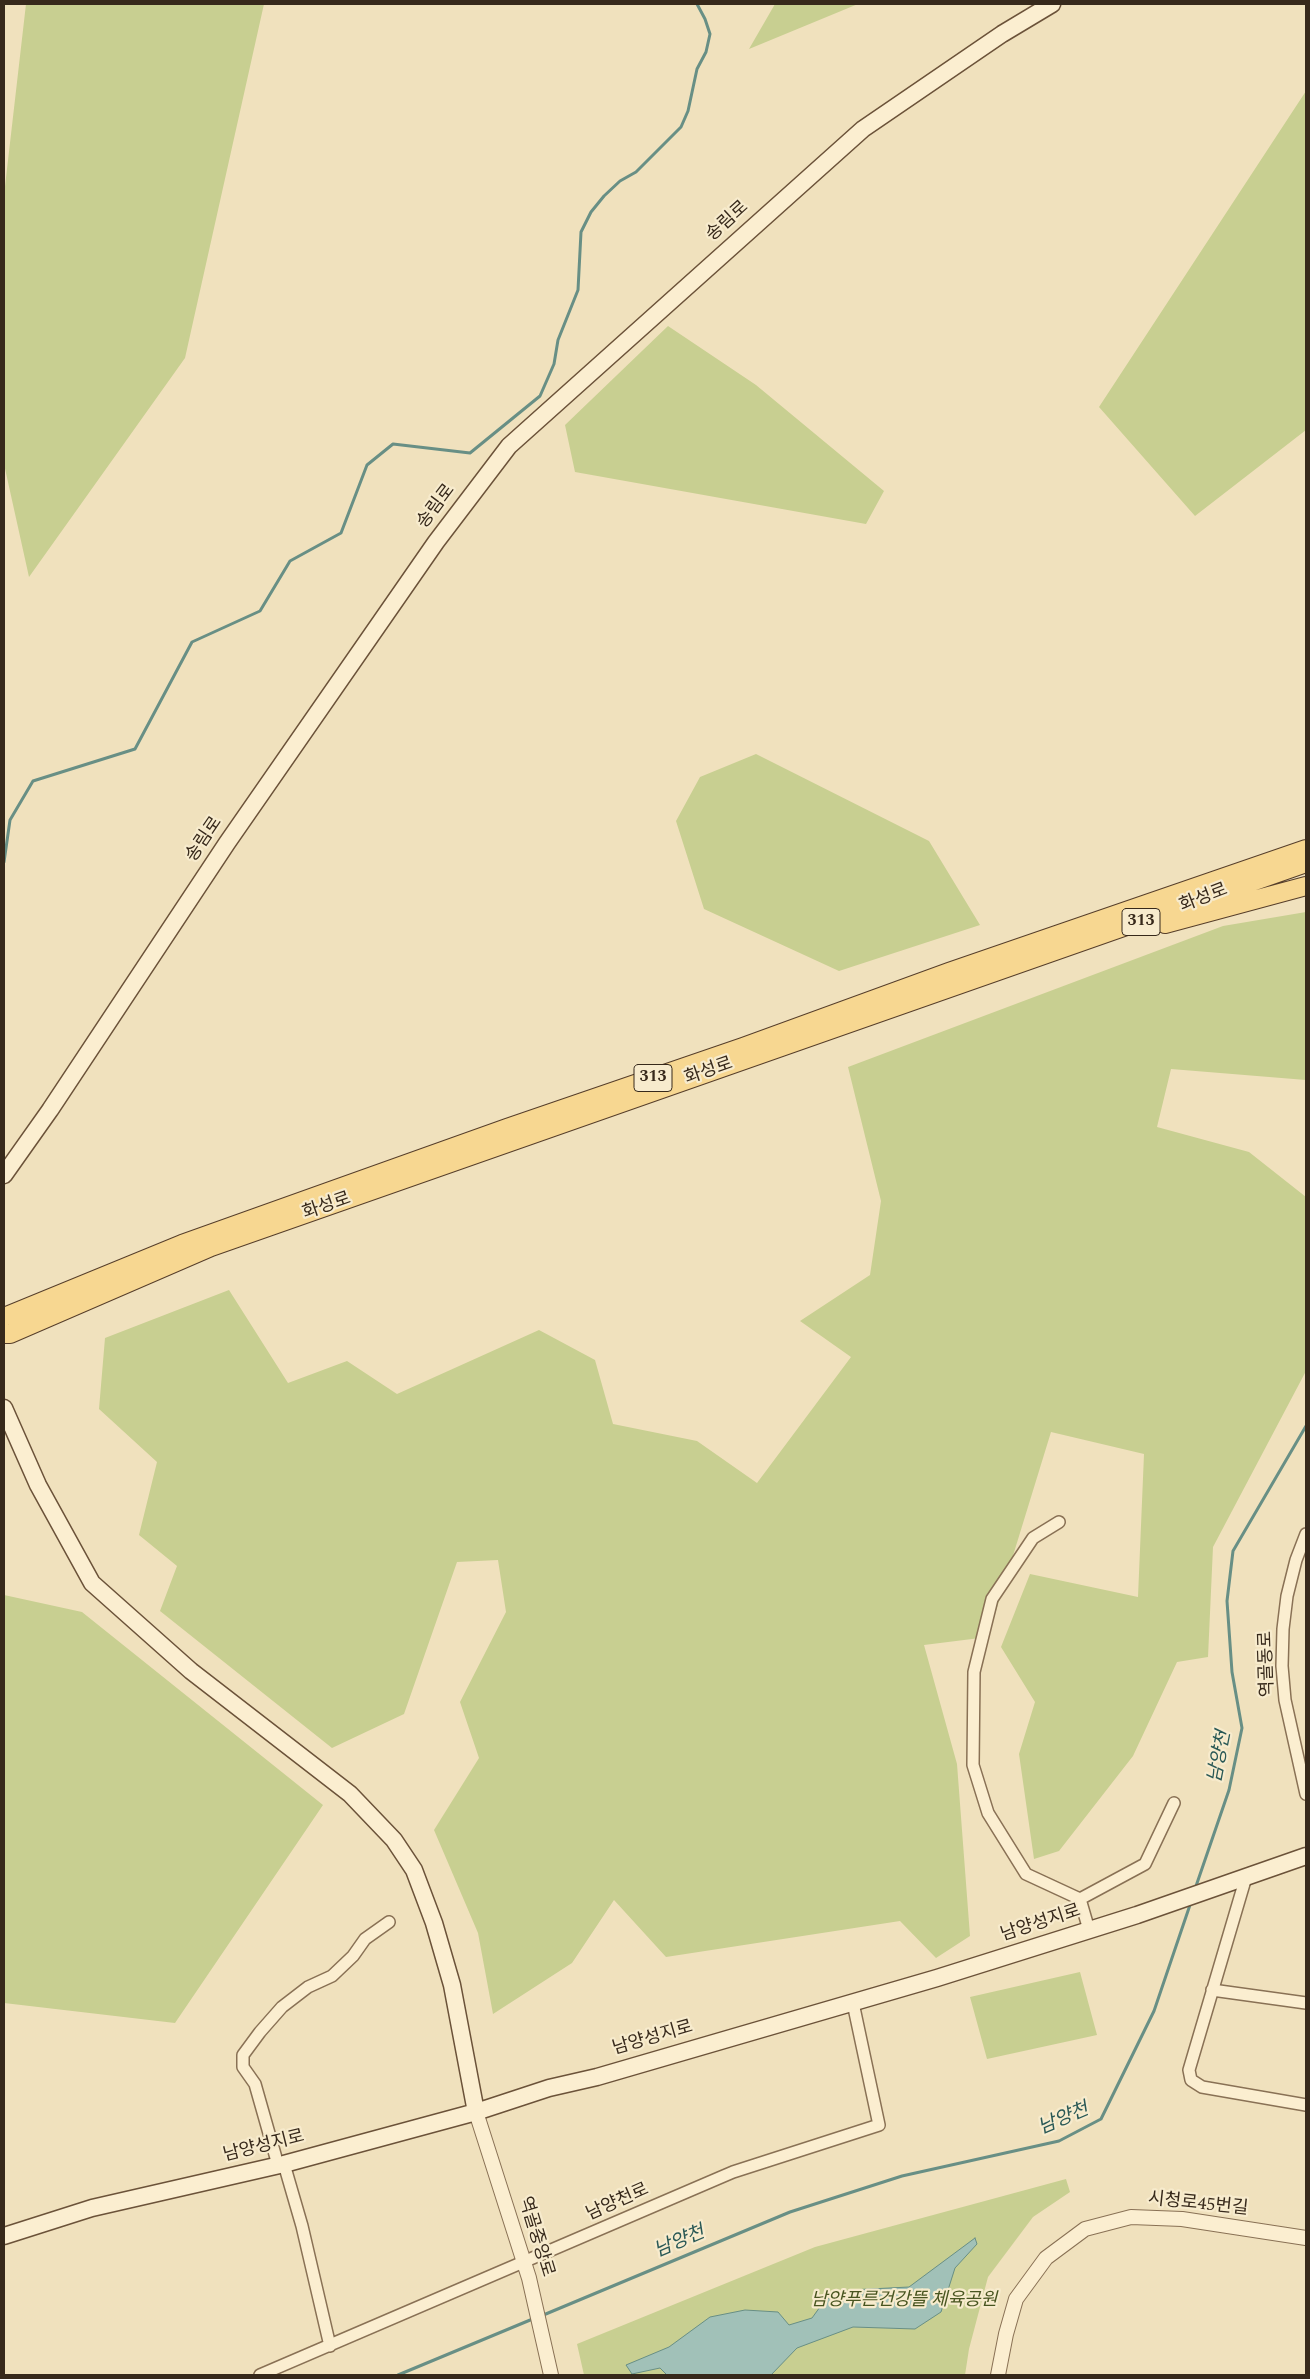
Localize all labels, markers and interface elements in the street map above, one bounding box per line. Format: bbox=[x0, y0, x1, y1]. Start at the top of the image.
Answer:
street label: 송림로 bbox=[702, 197, 754, 247]
street label: 송림로 bbox=[413, 481, 461, 533]
street label: 송림로 bbox=[182, 813, 228, 867]
street label: 화성로 bbox=[1177, 880, 1231, 918]
road number: 313 bbox=[1122, 909, 1160, 936]
street label: 화성로 bbox=[682, 1054, 736, 1090]
road number: 313 bbox=[634, 1064, 672, 1092]
street label: 화성로 bbox=[300, 1189, 354, 1225]
street label: 역골동로 bbox=[1256, 1631, 1280, 1697]
water label: 남양천 bbox=[1205, 1729, 1237, 1785]
street label: 남양성지로 bbox=[998, 1901, 1084, 1947]
street label: 남양성지로 bbox=[610, 2017, 696, 2061]
water label: 남양천 bbox=[1035, 2099, 1093, 2141]
street label: 남양성지로 bbox=[221, 2127, 307, 2167]
street label: 남양천로 bbox=[583, 2180, 653, 2226]
street label: 시청로45번길 bbox=[1147, 2189, 1249, 2221]
street label: 역골중앙로 bbox=[513, 2194, 557, 2280]
water label: 남양천 bbox=[651, 2222, 709, 2264]
park label: 남양푸른건강뜰 체육공원 bbox=[811, 2290, 997, 2312]

